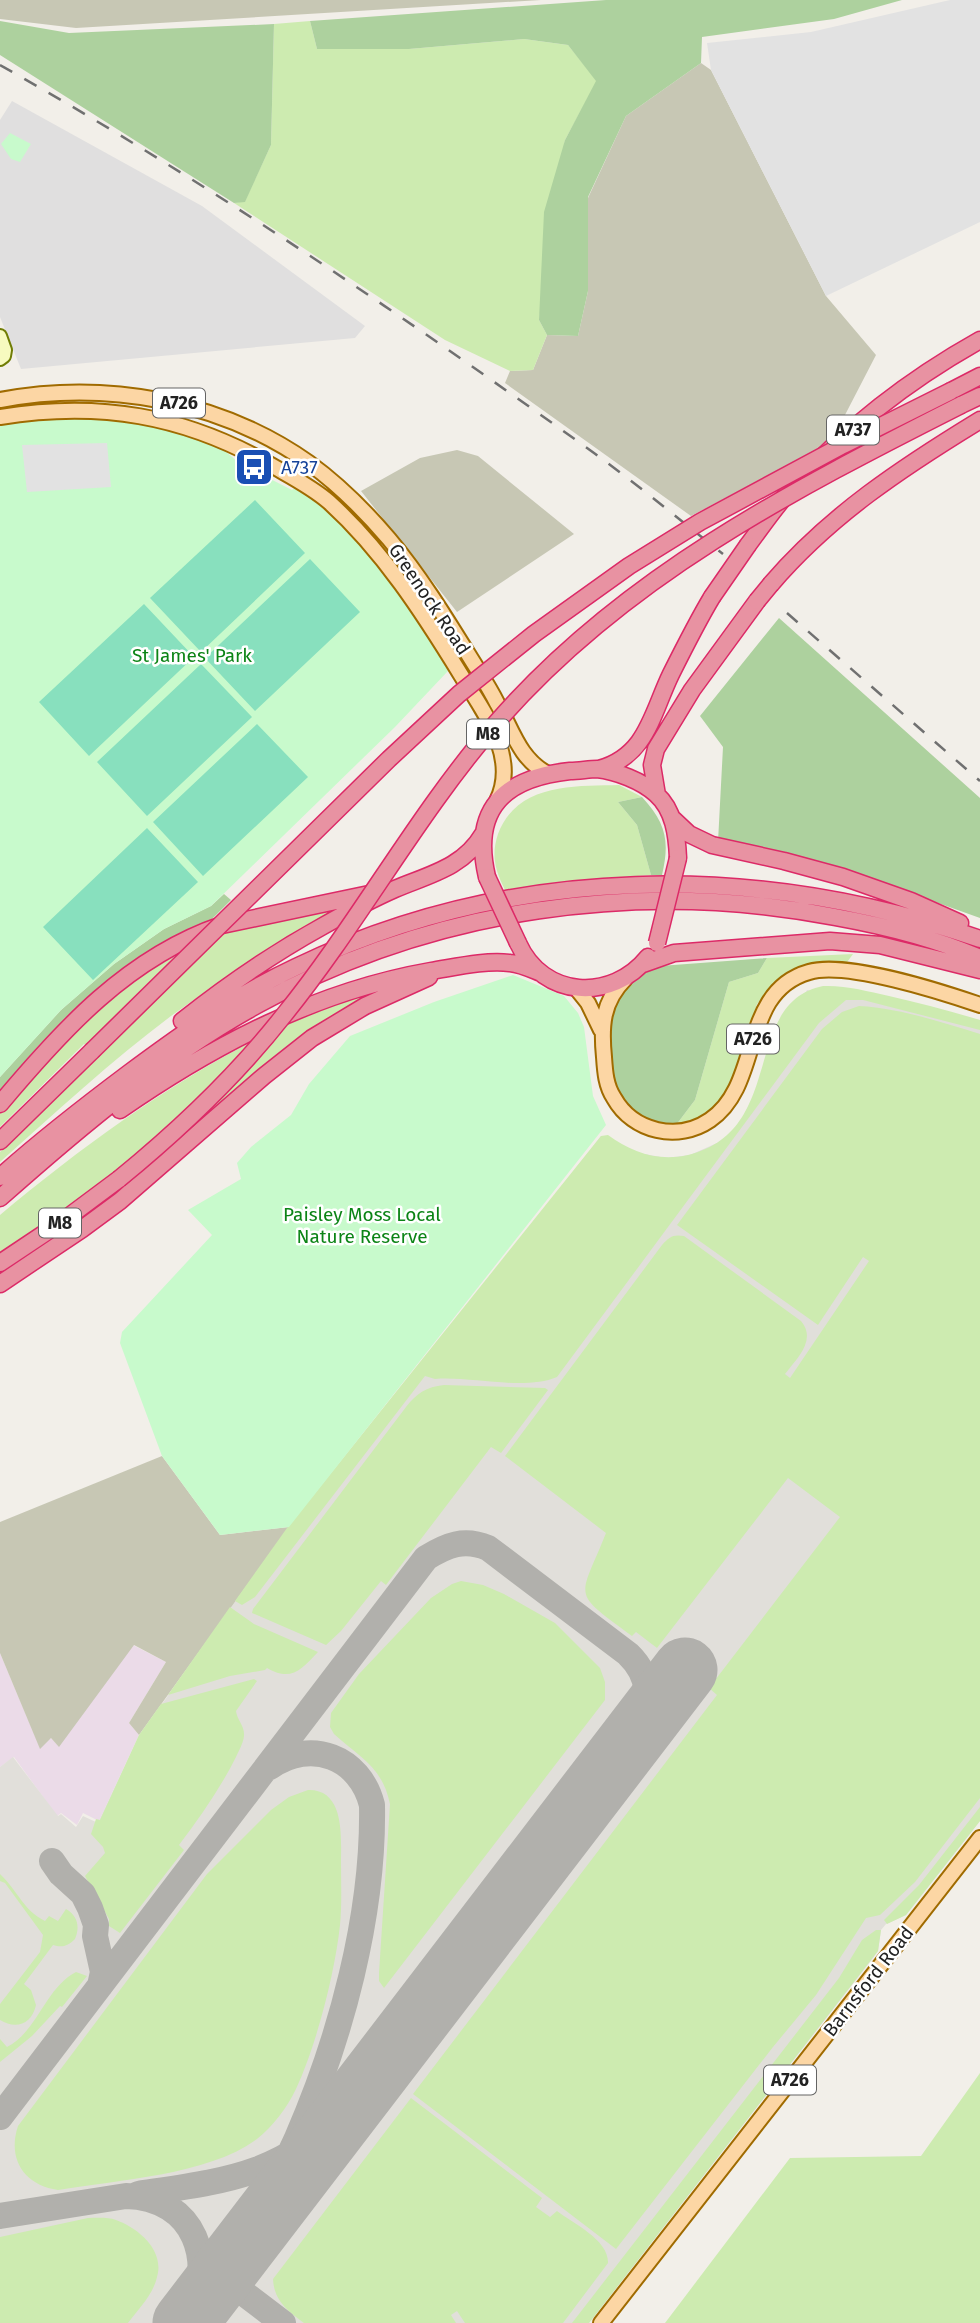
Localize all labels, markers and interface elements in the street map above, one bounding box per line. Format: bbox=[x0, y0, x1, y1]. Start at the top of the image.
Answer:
road number: A726 bbox=[153, 388, 205, 418]
road number: A737 bbox=[827, 416, 879, 444]
bus stop icon: A737 bbox=[233, 446, 275, 488]
place label: A737 bbox=[281, 456, 318, 479]
street label: Greenock Road bbox=[384, 539, 475, 659]
park label: St James' Park bbox=[132, 644, 252, 667]
road number: M8 bbox=[467, 720, 509, 748]
road number: A726 bbox=[727, 1024, 779, 1054]
park label: Paisley Moss Local Nature Reserve bbox=[283, 1203, 441, 1248]
road number: M8 bbox=[39, 1208, 81, 1238]
street label: Barnsford Road bbox=[818, 1922, 919, 2041]
road number: A726 bbox=[764, 2066, 816, 2094]

